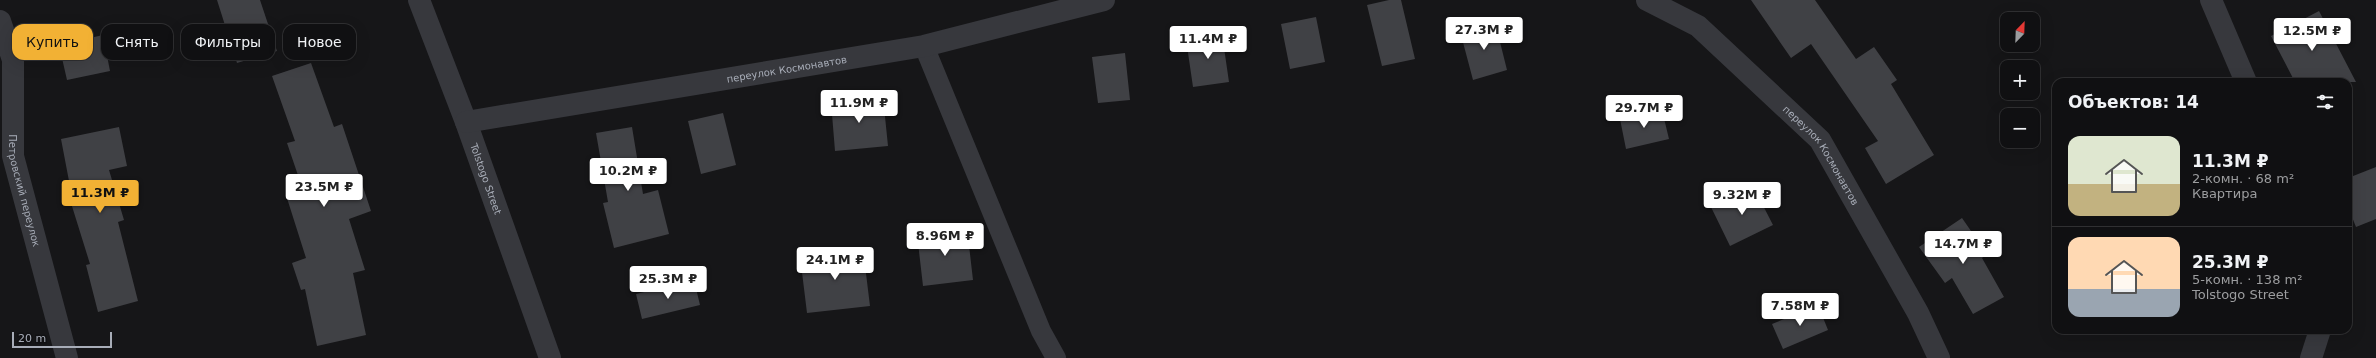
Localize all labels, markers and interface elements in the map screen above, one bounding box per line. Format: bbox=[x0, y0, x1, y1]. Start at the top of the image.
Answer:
north arrow bbox=[2000, 12, 2040, 52]
map controls bbox=[2000, 12, 2040, 148]
pin: 27.3M ₽ bbox=[1447, 17, 1521, 51]
pin: 12.5M ₽ bbox=[2275, 18, 2349, 52]
text: 27.3M ₽ bbox=[1455, 22, 1513, 37]
text: 12.5M ₽ bbox=[2283, 23, 2341, 38]
chip: Купить bbox=[12, 24, 93, 60]
chip: Снять bbox=[101, 24, 173, 60]
chip: Фильтры bbox=[181, 24, 275, 60]
chip: Новое bbox=[283, 24, 356, 60]
pin: 11.4M ₽ bbox=[1171, 26, 1245, 60]
text: 11.4M ₽ bbox=[1179, 31, 1237, 46]
street label: переулок Космонавтов bbox=[726, 54, 848, 85]
button: + bbox=[2000, 60, 2040, 100]
pin: 11.9M ₽ bbox=[822, 90, 896, 124]
icon: filters bbox=[2314, 91, 2336, 113]
text: Объектов: 14 bbox=[2068, 92, 2199, 112]
text: 11.9M ₽ bbox=[830, 95, 888, 110]
pin: 29.7M ₽ bbox=[1607, 95, 1681, 129]
text: 29.7M ₽ bbox=[1615, 100, 1673, 115]
street label: переулок Космонавтов bbox=[1781, 104, 1861, 207]
button: − bbox=[2000, 108, 2040, 148]
street label: Петровский переулок bbox=[7, 134, 42, 248]
street label: Tolstogo Street bbox=[468, 141, 503, 216]
text: 11.3M ₽ bbox=[2192, 151, 2269, 171]
icon: home bbox=[2100, 152, 2148, 200]
pin: 10.2M ₽ bbox=[591, 158, 665, 192]
text: 10.2M ₽ bbox=[599, 163, 657, 178]
text: 2-комн. · 68 m² bbox=[2192, 171, 2294, 186]
pin: 23.5M ₽ bbox=[287, 174, 361, 208]
text: 23.5M ₽ bbox=[295, 179, 353, 194]
pin: 11.3M ₽ bbox=[63, 180, 137, 214]
pin: 9.32M ₽ bbox=[1705, 182, 1779, 216]
text: 11.3M ₽ bbox=[71, 185, 129, 200]
text: Квартира bbox=[2192, 186, 2257, 201]
text: 9.32M ₽ bbox=[1713, 187, 1771, 202]
pin: 8.96M ₽ bbox=[908, 223, 982, 257]
text: 8.96M ₽ bbox=[916, 228, 974, 243]
pin: 14.7M ₽ bbox=[1926, 231, 2000, 265]
text: 14.7M ₽ bbox=[1934, 236, 1992, 251]
pin: 24.1M ₽ bbox=[798, 247, 872, 281]
text: 24.1M ₽ bbox=[806, 252, 864, 267]
text: 25.3M ₽ bbox=[2192, 252, 2269, 272]
icon: home bbox=[2100, 253, 2148, 301]
pin: 25.3M ₽ bbox=[631, 266, 705, 300]
text: 25.3M ₽ bbox=[639, 271, 697, 286]
text: 5-комн. · 138 m² bbox=[2192, 272, 2302, 287]
text: Tolstogo Street bbox=[2192, 287, 2289, 302]
pin: 7.58M ₽ bbox=[1763, 293, 1837, 327]
text: 7.58M ₽ bbox=[1771, 298, 1829, 313]
scale bar bbox=[12, 330, 112, 349]
text: 20 m bbox=[18, 332, 46, 345]

